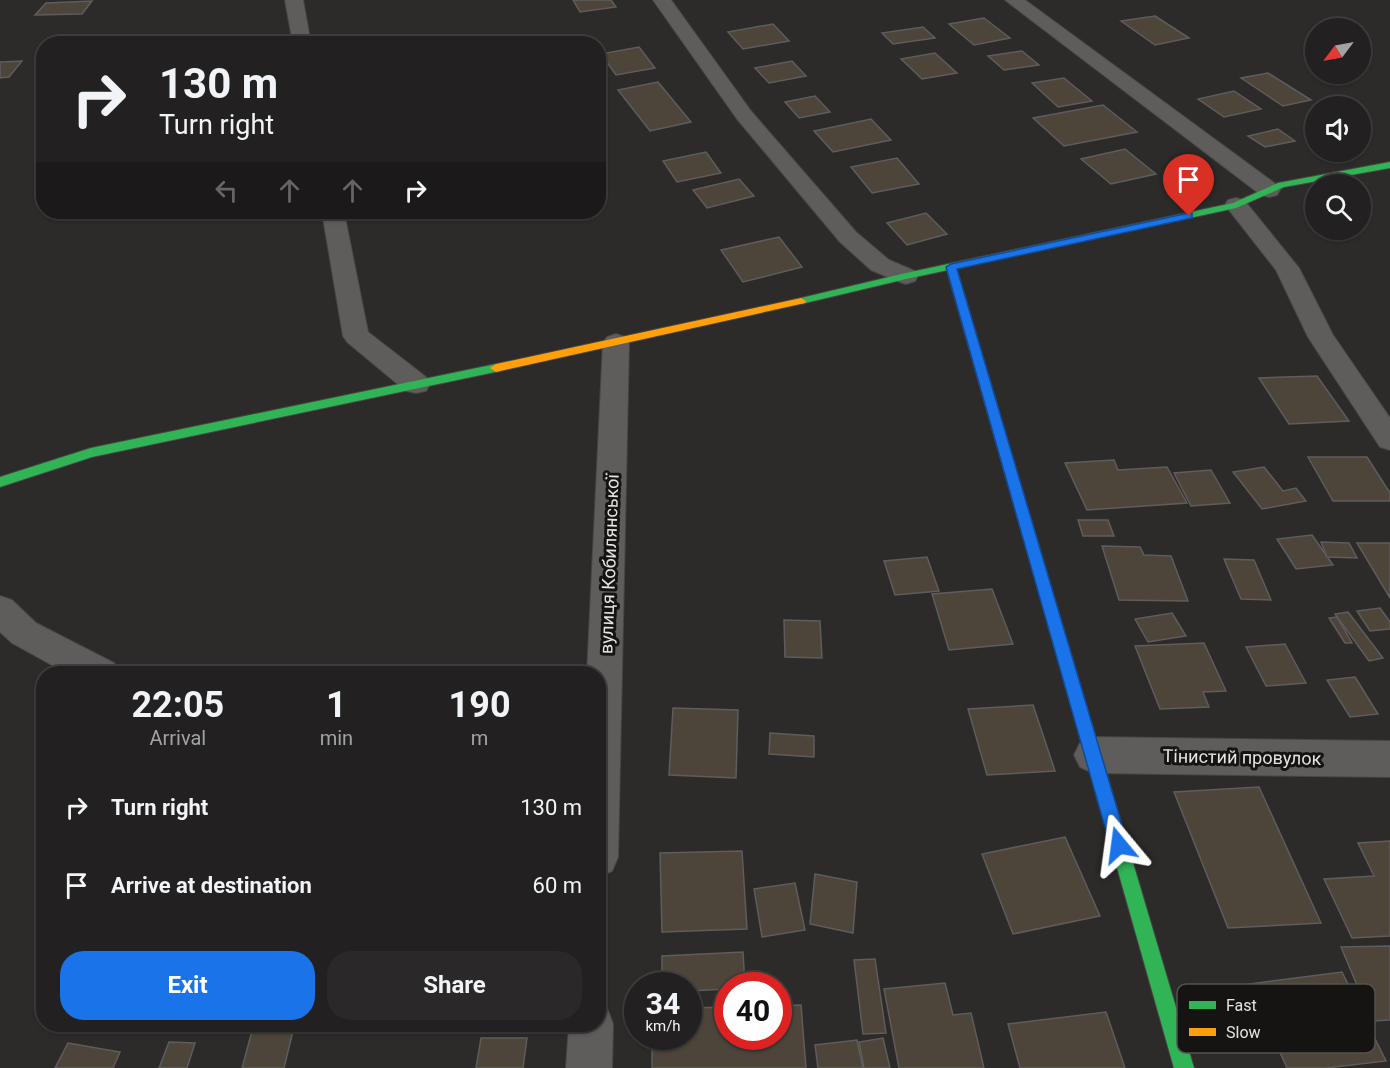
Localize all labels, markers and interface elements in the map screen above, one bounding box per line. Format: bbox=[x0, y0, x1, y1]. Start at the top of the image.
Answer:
north arrow bbox=[1305, 18, 1371, 84]
map controls bbox=[1305, 18, 1371, 240]
text: 130 m bbox=[159, 59, 278, 108]
icon: right bbox=[60, 60, 138, 138]
button: sound bbox=[1305, 96, 1371, 162]
text: Turn right bbox=[159, 109, 274, 141]
pin bbox=[1163, 154, 1214, 216]
icon: arrive bbox=[1172, 163, 1205, 196]
icon: left bbox=[210, 174, 243, 207]
icon: ahead bbox=[273, 174, 306, 207]
icon: ahead bbox=[336, 174, 369, 207]
icon: right bbox=[399, 174, 432, 207]
button: search bbox=[1305, 174, 1371, 240]
street label: вулиця Кобилянської bbox=[595, 472, 623, 654]
text: 22:05 bbox=[131, 684, 224, 726]
text: 1 bbox=[326, 684, 347, 726]
text: 190 bbox=[449, 684, 511, 726]
text: Arrival bbox=[149, 726, 206, 750]
text: min bbox=[320, 726, 353, 750]
text: m bbox=[471, 726, 488, 750]
street label: Тінистий провулок bbox=[1162, 745, 1322, 769]
icon: right bbox=[60, 791, 93, 824]
text: Turn right bbox=[111, 795, 208, 820]
text: 130 m bbox=[520, 795, 582, 820]
position arrow bbox=[1087, 813, 1151, 877]
icon: arrive bbox=[60, 869, 93, 902]
text: Arrive at destination bbox=[111, 873, 312, 898]
text: 60 m bbox=[533, 873, 582, 898]
button: Exit bbox=[60, 951, 315, 1020]
button: Share bbox=[327, 951, 582, 1020]
speed limit sign: 40 bbox=[714, 972, 792, 1050]
legend bbox=[1177, 984, 1375, 1053]
text: 34 bbox=[646, 986, 680, 1021]
text: Fast bbox=[1226, 996, 1257, 1015]
text: km/h bbox=[645, 1017, 681, 1035]
text: Slow bbox=[1226, 1023, 1261, 1042]

